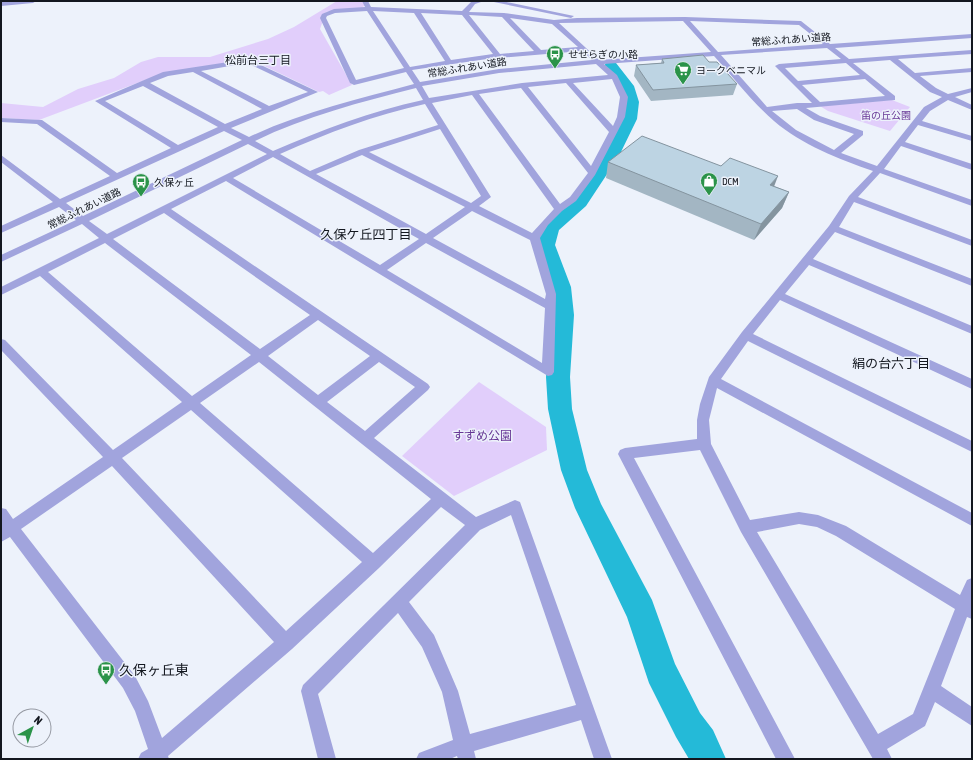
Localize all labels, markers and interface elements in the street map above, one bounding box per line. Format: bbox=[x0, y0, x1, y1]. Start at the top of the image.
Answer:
street label: 常総ふれあい道路 bbox=[751, 31, 831, 48]
bus stop icon: せせらぎの小路 bbox=[545, 44, 565, 69]
place label: せせらぎの小路 bbox=[568, 49, 638, 60]
district label: 松前台三丁目 bbox=[225, 54, 291, 66]
street label: 常総ふれあい道路 bbox=[427, 56, 507, 79]
supermarket icon: ヨークベニマル bbox=[673, 60, 693, 85]
place label: ヨークベニマル bbox=[696, 65, 766, 76]
park label: 笛の丘公園 bbox=[861, 110, 911, 121]
shop icon: DCM bbox=[699, 171, 719, 196]
bus stop icon: 久保ヶ丘 bbox=[131, 172, 151, 197]
place label: DCM bbox=[722, 176, 739, 187]
place label: 久保ヶ丘 bbox=[154, 177, 194, 188]
street label: 常総ふれあい道路 bbox=[46, 186, 123, 231]
district label: 久保ケ丘四丁目 bbox=[320, 227, 412, 242]
district label: 絹の台六丁目 bbox=[852, 356, 930, 371]
park label: すずめ公園 bbox=[452, 429, 512, 443]
bus stop icon: 久保ヶ丘東 bbox=[96, 660, 116, 685]
place label: 久保ヶ丘東 bbox=[119, 662, 189, 678]
north arrow bbox=[12, 708, 52, 748]
text: N bbox=[32, 714, 45, 727]

